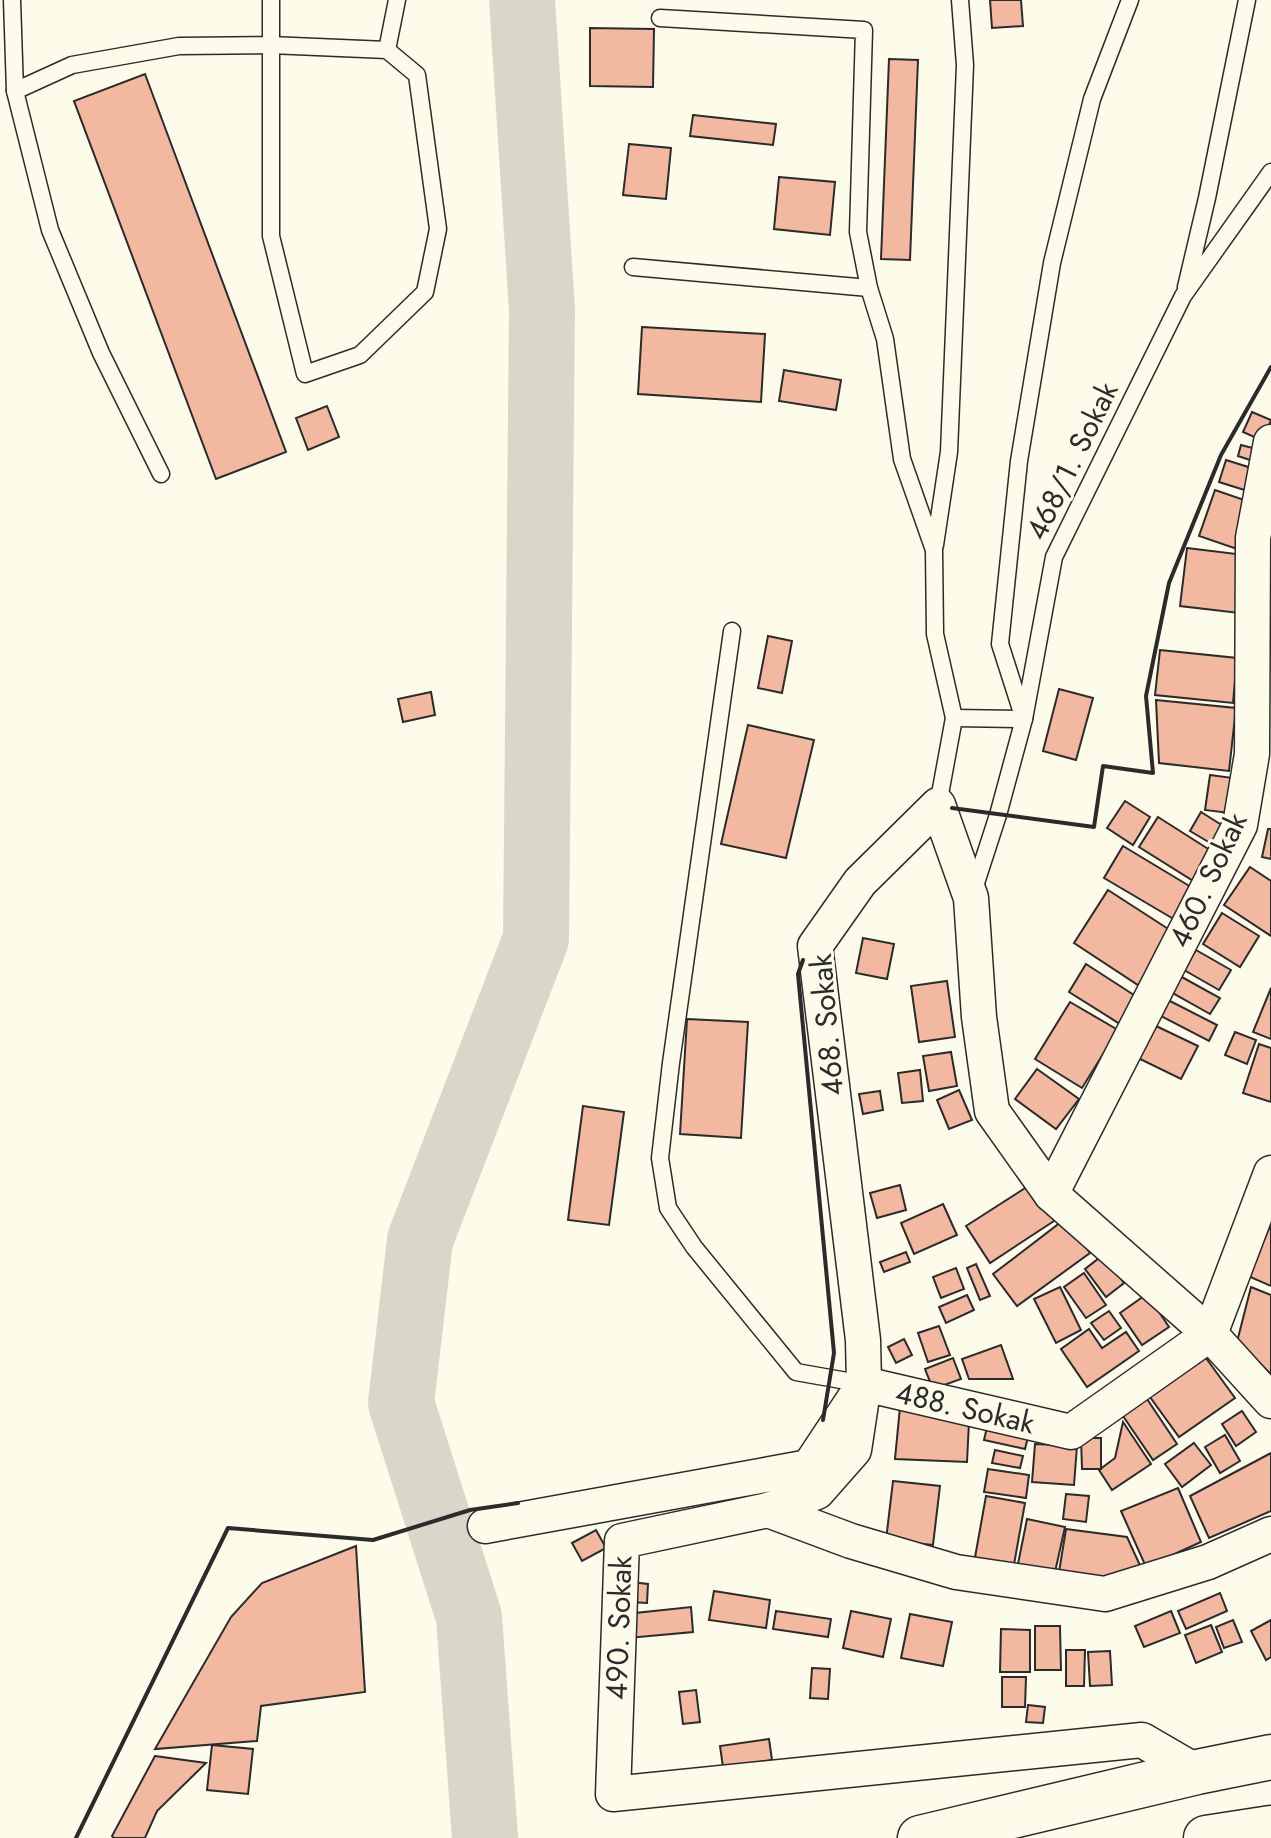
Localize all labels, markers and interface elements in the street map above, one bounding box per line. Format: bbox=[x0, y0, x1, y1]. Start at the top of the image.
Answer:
street label: 468/1. Sokak bbox=[1015, 374, 1129, 547]
street label: 460. Sokak bbox=[1158, 805, 1258, 954]
street label: 468. Sokak bbox=[799, 951, 854, 1098]
street label: 488. Sokak bbox=[891, 1371, 1040, 1445]
street label: 490. Sokak bbox=[594, 1554, 643, 1701]

